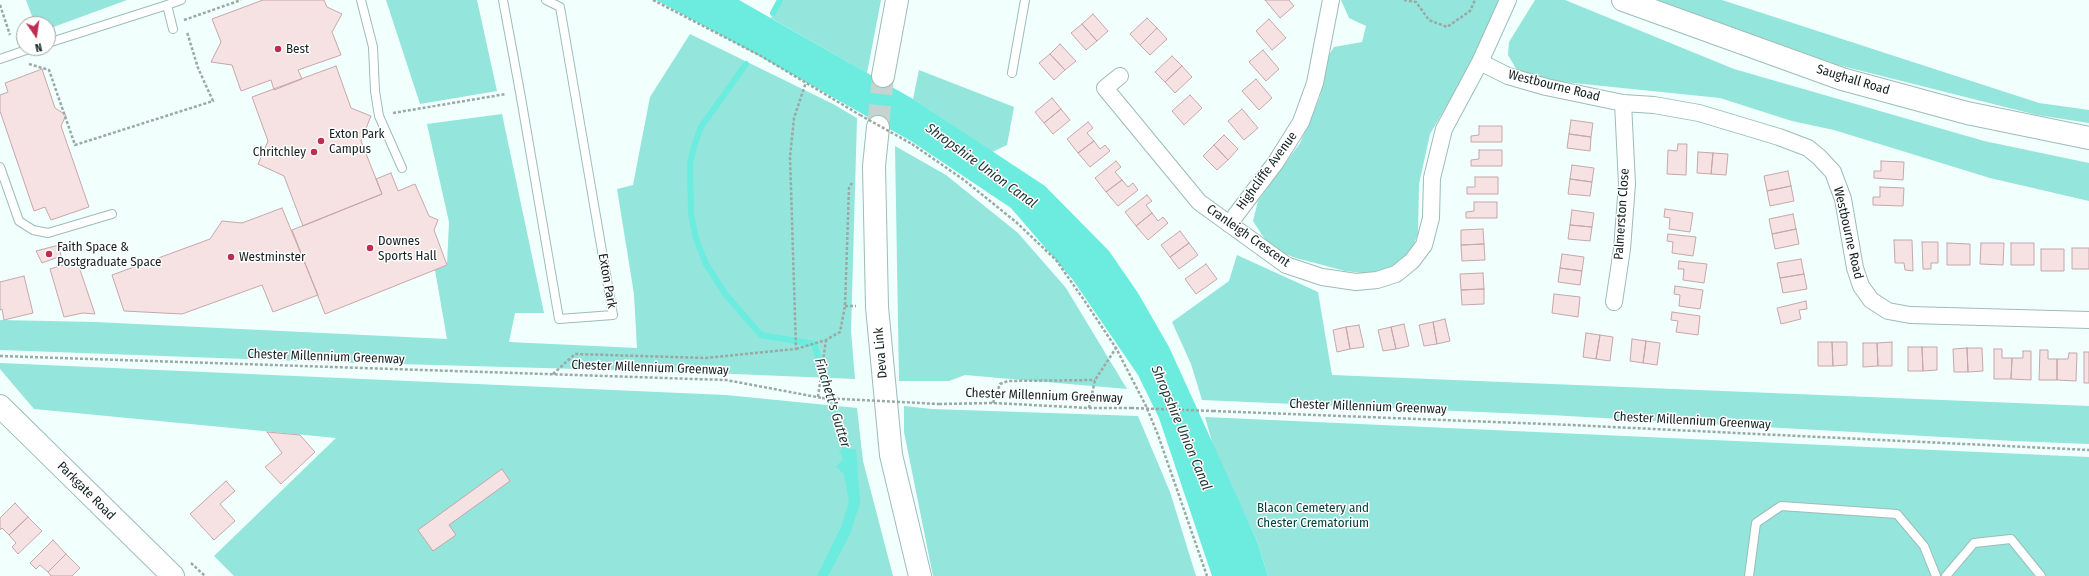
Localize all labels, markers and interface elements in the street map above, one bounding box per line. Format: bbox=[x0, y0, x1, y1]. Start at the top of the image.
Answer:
north arrow bbox=[16, 16, 56, 56]
text: N bbox=[34, 40, 43, 54]
place label: Best bbox=[286, 41, 309, 57]
marker: Best bbox=[273, 44, 283, 54]
street label: Saughall Road bbox=[1815, 61, 1891, 99]
street label: Westbourne Road bbox=[1506, 67, 1602, 105]
water label: Shropshire Union Canal bbox=[922, 120, 1040, 212]
place label: Exton Park Campus bbox=[329, 126, 385, 157]
street label: Highcliffe Avenue bbox=[1233, 129, 1301, 213]
marker: Exton Park Campus bbox=[316, 136, 326, 146]
place label: Chritchley bbox=[253, 144, 306, 160]
marker: Chritchley bbox=[309, 147, 319, 157]
street label: Palmerston Close bbox=[1611, 168, 1633, 260]
street label: Westbourne Road bbox=[1830, 185, 1866, 281]
street label: Cranleigh Crescent bbox=[1203, 201, 1293, 271]
place label: Downes Sports Hall bbox=[378, 233, 437, 264]
place label: Faith Space & Postgraduate Space bbox=[57, 239, 161, 270]
marker: Downes Sports Hall bbox=[365, 243, 375, 253]
marker: Faith Space & Postgraduate Space bbox=[44, 249, 54, 259]
place label: Westminster bbox=[239, 249, 306, 265]
marker: Westminster bbox=[226, 252, 236, 262]
street label: Exton Park bbox=[594, 252, 620, 310]
street label: Deva Link bbox=[871, 327, 891, 379]
street label: Chester Millennium Greenway bbox=[247, 346, 405, 368]
water label: Finchett's Gutter bbox=[810, 356, 854, 450]
street label: Chester Millennium Greenway bbox=[571, 357, 729, 379]
water label: Shropshire Union Canal bbox=[1147, 363, 1215, 493]
street label: Chester Millennium Greenway bbox=[965, 385, 1123, 407]
street label: Chester Millennium Greenway bbox=[1289, 396, 1447, 418]
street label: Chester Millennium Greenway bbox=[1613, 409, 1771, 433]
street label: Parkgate Road bbox=[54, 459, 118, 523]
park label: Blacon Cemetery and Chester Crematorium bbox=[1257, 500, 1369, 531]

